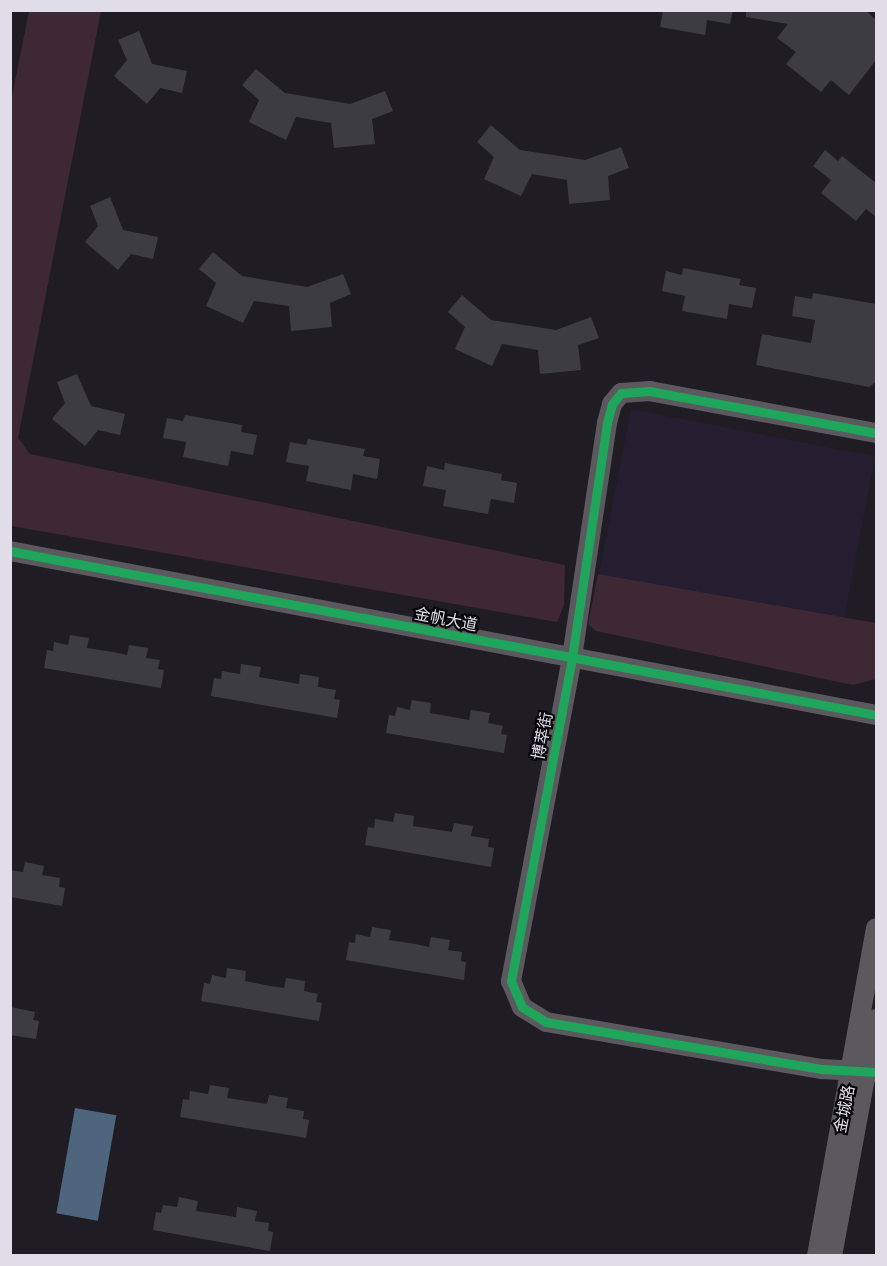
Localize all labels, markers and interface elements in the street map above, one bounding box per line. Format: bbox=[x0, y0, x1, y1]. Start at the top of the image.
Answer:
street label: 金帆大道 bbox=[413, 603, 479, 635]
street label: 博萃街 bbox=[528, 711, 556, 761]
street label: 金城路 bbox=[830, 1084, 858, 1134]

